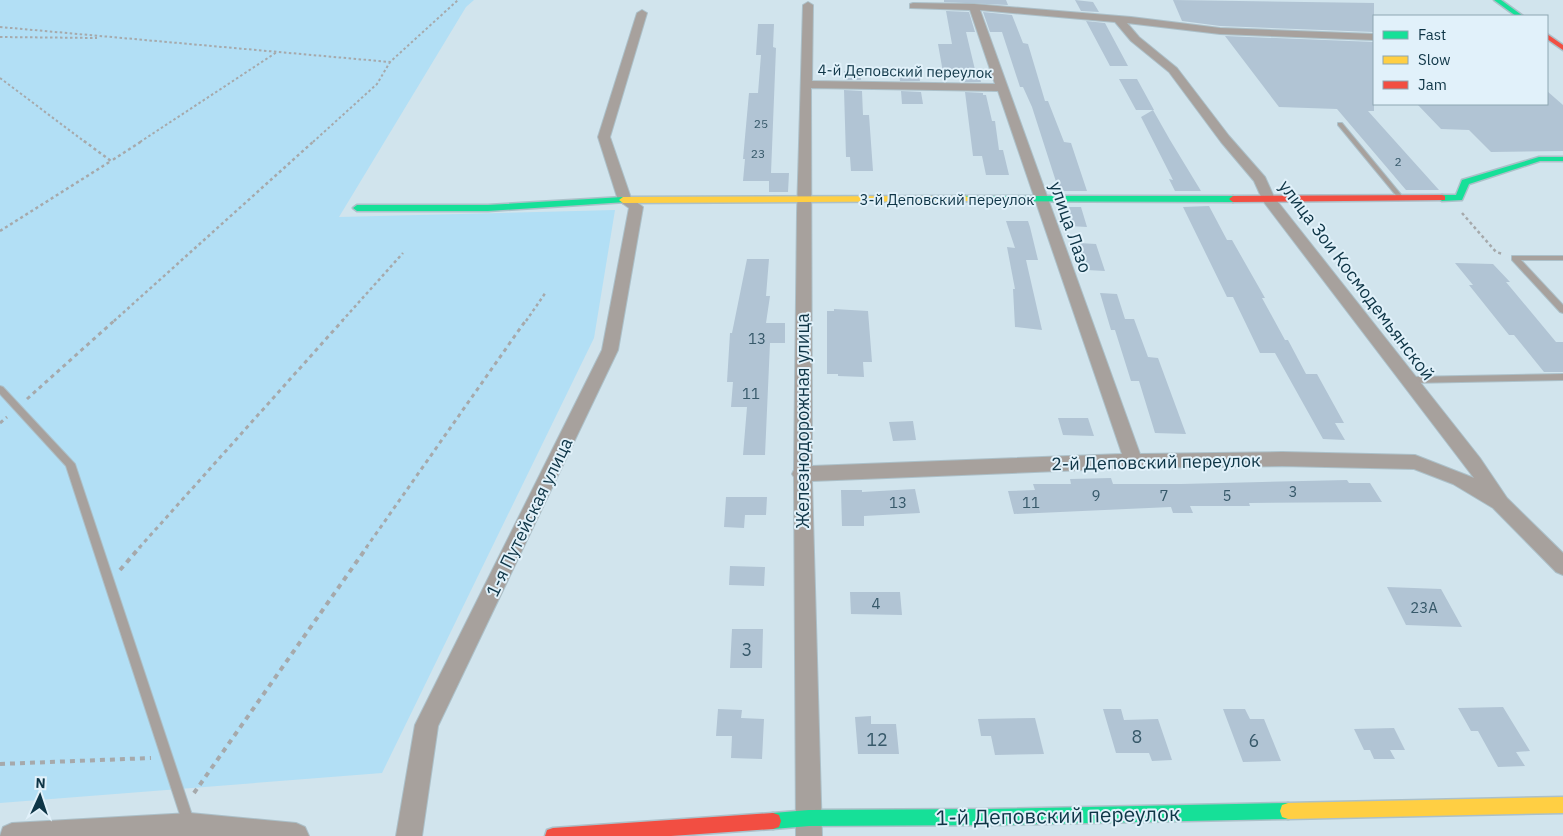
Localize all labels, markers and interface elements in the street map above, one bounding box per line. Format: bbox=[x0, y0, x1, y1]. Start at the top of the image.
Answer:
legend bbox=[1373, 15, 1548, 105]
text: Fast bbox=[1418, 25, 1446, 44]
text: Slow bbox=[1418, 50, 1451, 69]
street label: 4-й Деповский переулок bbox=[817, 60, 993, 82]
text: Jam bbox=[1418, 75, 1447, 94]
house number: 25 bbox=[754, 116, 768, 131]
house number: 23 bbox=[751, 146, 765, 161]
house number: 2 bbox=[1394, 154, 1402, 169]
street label: улица Зои Космодемьянской bbox=[1274, 175, 1440, 385]
street label: улица Лазо bbox=[1045, 178, 1097, 276]
street label: 3-й Деповский переулок bbox=[860, 190, 1034, 209]
street label: Железнодорожная улица bbox=[791, 313, 814, 529]
house number: 13 bbox=[748, 329, 766, 348]
house number: 11 bbox=[742, 384, 760, 403]
street label: 1-я Путейская улица bbox=[480, 433, 578, 600]
street label: 2-й Деповский переулок bbox=[1051, 449, 1261, 475]
house number: 3 bbox=[1288, 482, 1298, 501]
house number: 9 bbox=[1091, 486, 1101, 505]
house number: 7 bbox=[1159, 486, 1169, 505]
house number: 5 bbox=[1222, 486, 1232, 505]
house number: 13 bbox=[889, 493, 907, 512]
house number: 11 bbox=[1022, 493, 1040, 512]
house number: 4 bbox=[871, 594, 881, 613]
house number: 23А bbox=[1410, 598, 1438, 617]
house number: 3 bbox=[742, 638, 752, 661]
house number: 8 bbox=[1132, 725, 1142, 748]
house number: 12 bbox=[866, 728, 888, 751]
house number: 6 bbox=[1249, 729, 1259, 752]
north arrow bbox=[15, 771, 65, 821]
text: N bbox=[35, 774, 46, 792]
street label: 1-й Деповский переулок bbox=[935, 799, 1181, 831]

